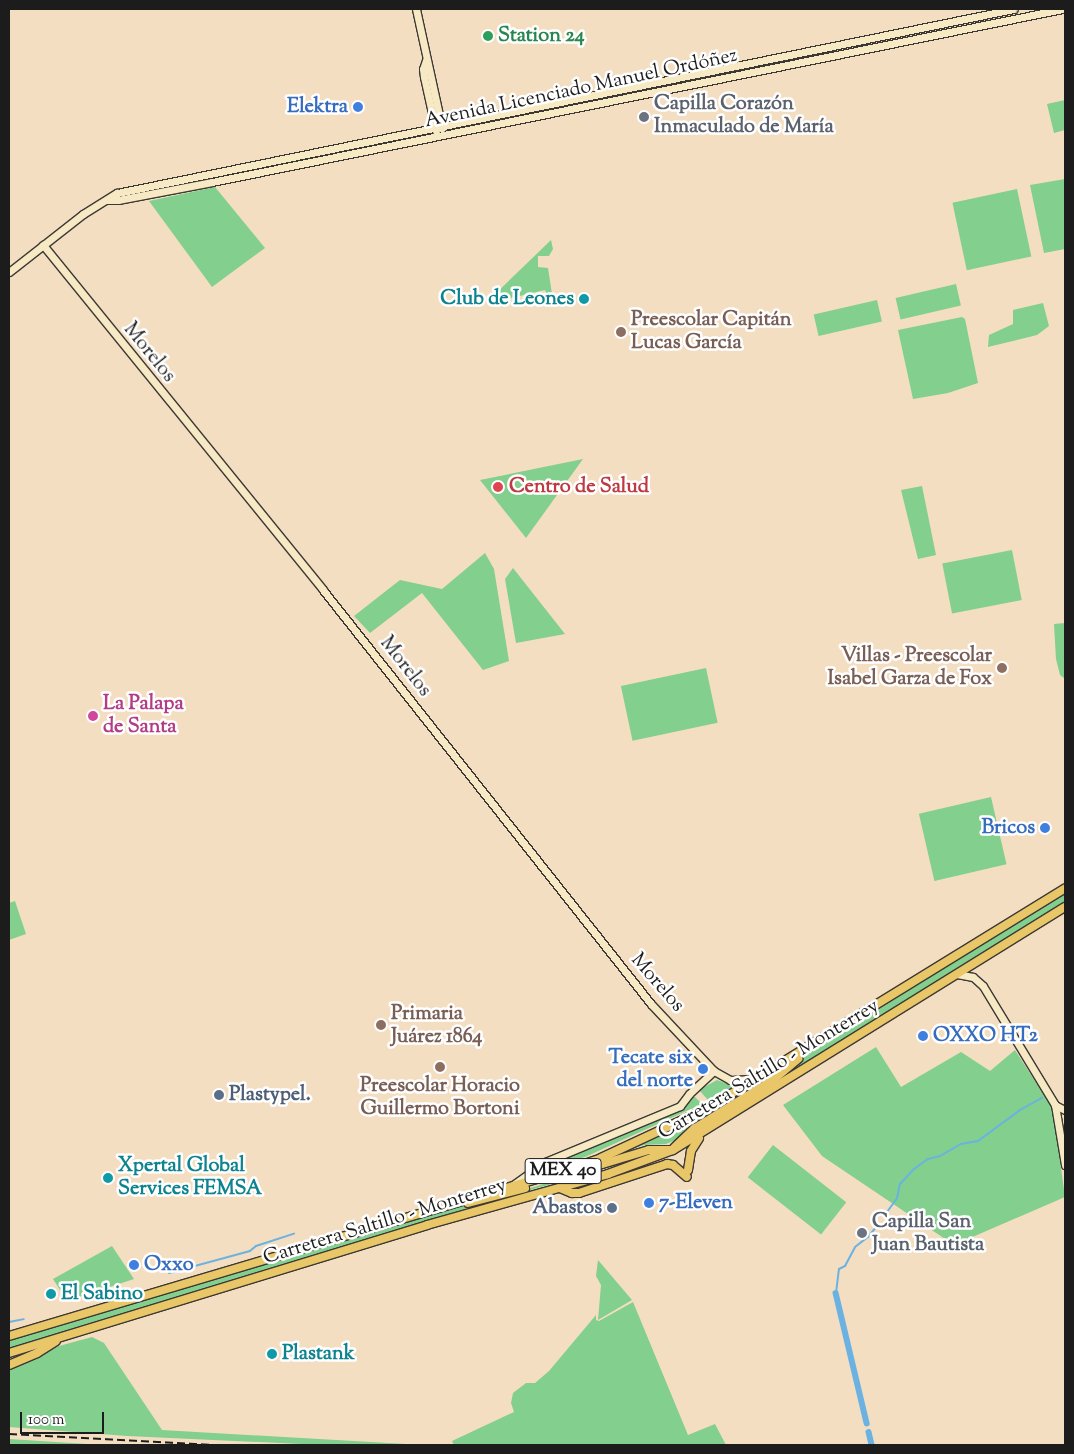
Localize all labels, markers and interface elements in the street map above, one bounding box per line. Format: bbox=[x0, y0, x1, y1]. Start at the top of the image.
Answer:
place label: Station 24 bbox=[498, 24, 585, 48]
marker: Station 24 bbox=[482, 30, 494, 42]
street label: Avenida Licenciado Manuel Ordóñez bbox=[422, 44, 740, 134]
place label: Capilla Corazón Inmaculado de María bbox=[654, 93, 834, 140]
place label: Elektra bbox=[287, 95, 348, 119]
marker: Elektra bbox=[352, 101, 364, 113]
marker: Capilla Corazón Inmaculado de María bbox=[638, 111, 650, 123]
place label: Club de Leones bbox=[440, 287, 574, 311]
marker: Club de Leones bbox=[578, 293, 590, 305]
place label: Preescolar Capitán Lucas García bbox=[631, 309, 792, 356]
street label: Morelos bbox=[118, 318, 180, 388]
marker: Preescolar Capitán Lucas García bbox=[615, 326, 627, 338]
place label: Centro de Salud bbox=[509, 475, 649, 499]
marker: Centro de Salud bbox=[491, 480, 505, 494]
street label: Morelos bbox=[374, 632, 436, 702]
place label: Villas - Preescolar Isabel Garza de Fox bbox=[828, 644, 992, 691]
marker: Villas - Preescolar Isabel Garza de Fox bbox=[996, 662, 1008, 674]
place label: La Palapa de Santa bbox=[103, 692, 184, 739]
marker: La Palapa de Santa bbox=[87, 710, 99, 722]
place label: Bricos bbox=[981, 816, 1035, 840]
marker: Bricos bbox=[1039, 822, 1051, 834]
street label: Morelos bbox=[625, 949, 689, 1017]
street label: Carretera Saltillo - Monterrey bbox=[654, 995, 884, 1145]
place label: Primaria Juárez 1864 bbox=[391, 1002, 482, 1049]
marker: Primaria Juárez 1864 bbox=[375, 1019, 387, 1031]
place label: OXXO HT2 bbox=[933, 1024, 1038, 1048]
marker: OXXO HT2 bbox=[917, 1030, 929, 1042]
place label: Tecate six del norte bbox=[608, 1046, 693, 1093]
marker: Preescolar Horacio Guillermo Bortoni bbox=[434, 1061, 446, 1073]
marker: Tecate six del norte bbox=[697, 1063, 709, 1075]
place label: Preescolar Horacio Guillermo Bortoni bbox=[360, 1075, 520, 1122]
place label: Plastypel. bbox=[229, 1083, 311, 1107]
marker: Plastypel. bbox=[213, 1089, 225, 1101]
place label: Xpertal Global Services FEMSA bbox=[118, 1154, 262, 1201]
road number: MEX 40 bbox=[524, 1154, 602, 1188]
marker: Xpertal Global Services FEMSA bbox=[102, 1172, 114, 1184]
street label: Carretera Saltillo - Monterrey bbox=[260, 1174, 510, 1270]
place label: 7-Eleven bbox=[659, 1191, 733, 1215]
place label: Abastos bbox=[532, 1196, 602, 1220]
marker: 7-Eleven bbox=[643, 1197, 655, 1209]
marker: Abastos bbox=[606, 1202, 618, 1214]
place label: Capilla San Juan Bautista bbox=[872, 1210, 984, 1257]
marker: Capilla San Juan Bautista bbox=[856, 1227, 868, 1239]
place label: Oxxo bbox=[144, 1253, 194, 1277]
marker: Oxxo bbox=[128, 1259, 140, 1271]
place label: El Sabino bbox=[61, 1282, 143, 1306]
marker: El Sabino bbox=[45, 1288, 57, 1300]
place label: Plastank bbox=[282, 1342, 355, 1366]
marker: Plastank bbox=[266, 1348, 278, 1360]
scale bar bbox=[22, 1402, 106, 1434]
text: 100 m bbox=[28, 1410, 64, 1431]

